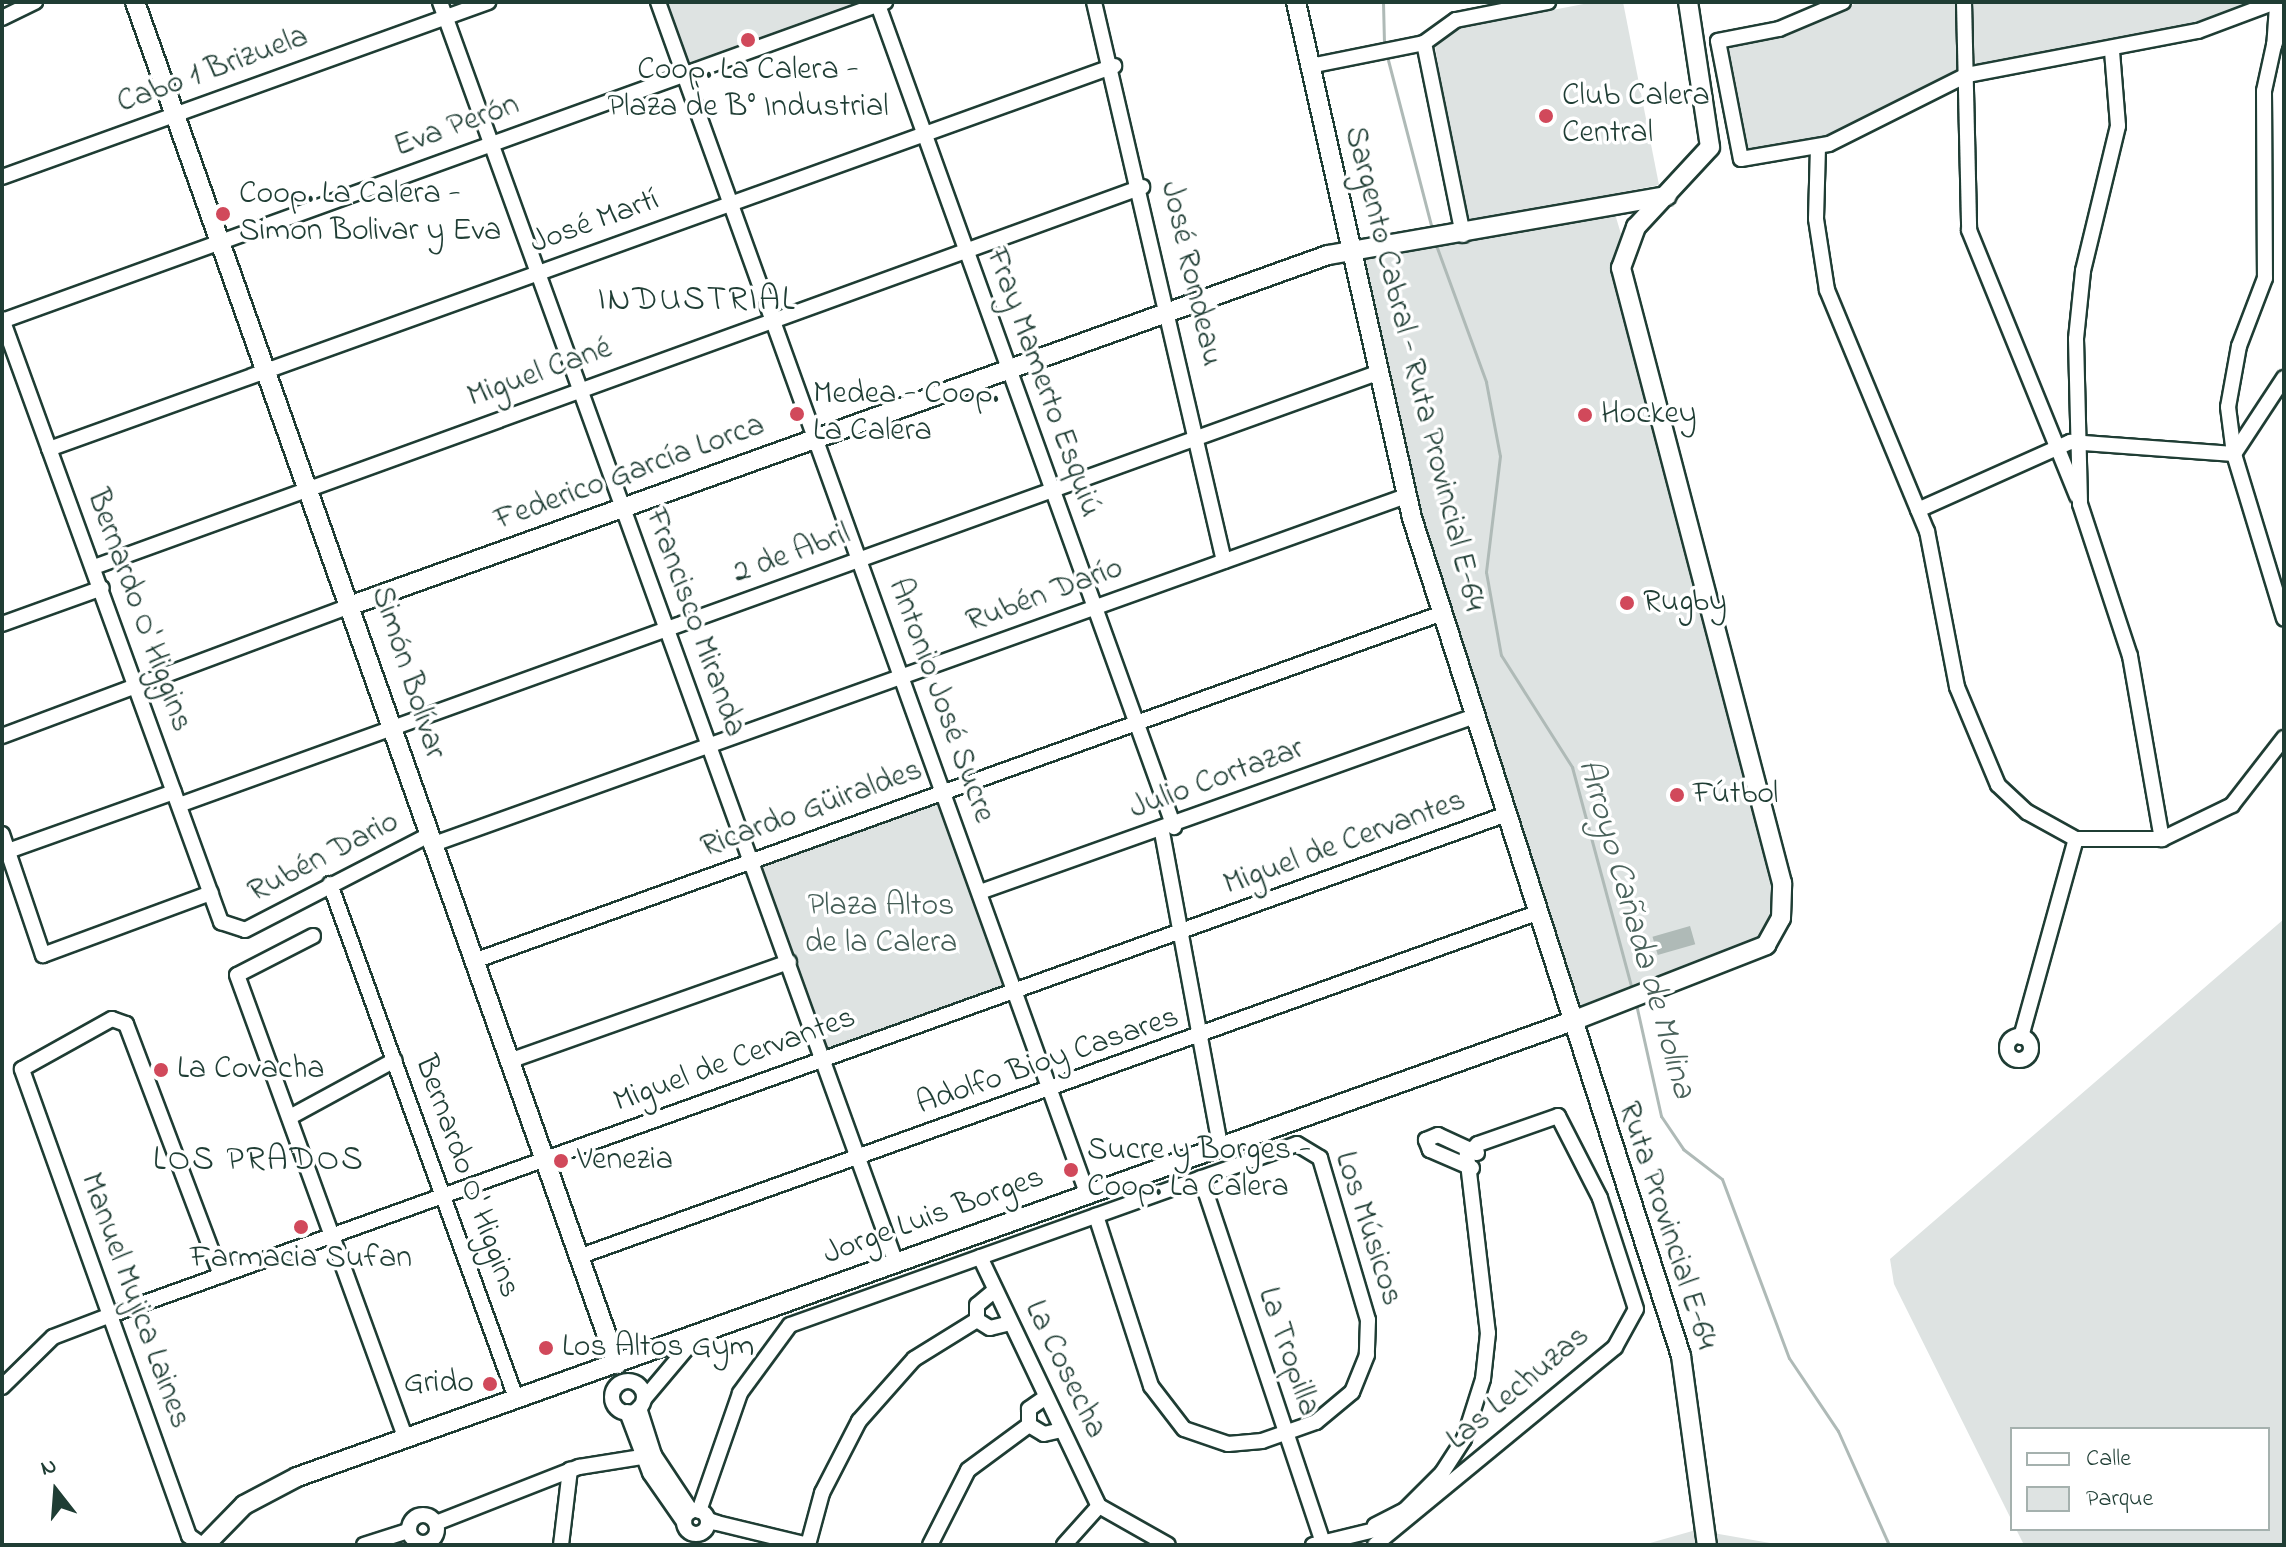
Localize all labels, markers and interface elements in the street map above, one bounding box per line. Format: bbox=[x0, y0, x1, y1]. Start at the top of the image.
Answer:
street label: Cabo 1 Brizuela bbox=[112, 19, 314, 123]
marker: Coop. La Calera - Plaza de B° Industrial bbox=[739, 31, 757, 49]
place label: Coop. La Calera - Plaza de B° Industrial bbox=[607, 53, 889, 128]
place label: Club Calera Central bbox=[1562, 79, 1710, 154]
street label: Eva Perón bbox=[389, 87, 525, 167]
marker: Club Calera Central bbox=[1537, 107, 1555, 125]
street label: Sargento Cabral - Ruta Provincial E-64 bbox=[1334, 123, 1492, 615]
place label: Coop. La Calera - Simon Bolivar y Eva bbox=[239, 177, 501, 252]
street label: José Rondeau bbox=[1150, 178, 1230, 370]
street label: José Martí bbox=[525, 182, 665, 264]
marker: Coop. La Calera - Simon Bolivar y Eva bbox=[214, 205, 232, 223]
street label: Fray Mamerto Esquiú bbox=[975, 243, 1109, 523]
district label: INDUSTRIAL bbox=[597, 282, 797, 322]
street label: Miguel Cané bbox=[463, 330, 617, 418]
place label: Medea - Coop. La Calera bbox=[813, 377, 999, 452]
place label: Hockey bbox=[1601, 396, 1697, 434]
marker: Medea - Coop. La Calera bbox=[788, 405, 806, 423]
marker: Hockey bbox=[1576, 406, 1594, 424]
street label: Federico García Lorca bbox=[490, 407, 770, 541]
street label: Bernardo O' Higgins bbox=[76, 485, 200, 737]
street label: Francisco Miranda bbox=[635, 504, 753, 742]
street label: 2 de Abril bbox=[728, 516, 856, 594]
street label: Rubén Darío bbox=[961, 550, 1129, 642]
street label: Antonio José Sucre bbox=[878, 574, 1002, 828]
street label: Simón Bolívar bbox=[361, 582, 453, 764]
place label: Rugby bbox=[1643, 584, 1727, 622]
marker: Rugby bbox=[1618, 594, 1636, 612]
street label: Julio Cortazar bbox=[1125, 731, 1309, 829]
street label: Ricardo Güiraldes bbox=[696, 752, 928, 868]
water label: Arroyo Cañada de Molina bbox=[1567, 755, 1703, 1103]
place label: Fútbol bbox=[1693, 776, 1778, 814]
street label: Miguel de Cervantes bbox=[1219, 782, 1471, 906]
marker: Fútbol bbox=[1668, 786, 1686, 804]
street label: Rubén Dario bbox=[242, 804, 406, 912]
park label: Plaza Altos de la Calera bbox=[805, 889, 957, 964]
street label: Miguel de Cervantes bbox=[609, 999, 861, 1123]
street label: Adolfo Bioy Casares bbox=[912, 999, 1184, 1125]
place label: La Covacha bbox=[177, 1051, 325, 1089]
street label: Bernardo O' Higgins bbox=[404, 1051, 528, 1303]
marker: La Covacha bbox=[152, 1061, 170, 1079]
street label: Ruta Provincial E-64 bbox=[1608, 1097, 1724, 1355]
place label: Sucre y Borges - Coop. La Calera bbox=[1087, 1133, 1311, 1208]
district label: LOS PRADOS bbox=[153, 1142, 365, 1182]
place label: Venezia bbox=[577, 1142, 673, 1180]
street label: Los Músicos bbox=[1324, 1147, 1410, 1311]
marker: Venezia bbox=[552, 1152, 570, 1170]
street label: Jorge Luis Borges bbox=[818, 1159, 1050, 1275]
marker: Sucre y Borges - Coop. La Calera bbox=[1062, 1161, 1080, 1179]
street label: Manuel Mujica Laines bbox=[70, 1168, 198, 1434]
marker: Farmacia Sufan bbox=[292, 1218, 310, 1236]
place label: Farmacia Sufan bbox=[190, 1240, 412, 1278]
street label: La Tropilla bbox=[1247, 1283, 1327, 1421]
street label: La Cosecha bbox=[1014, 1295, 1114, 1445]
street label: Las Lechuzas bbox=[1440, 1318, 1598, 1460]
place label: Los Altos Gym bbox=[562, 1329, 754, 1367]
marker: Los Altos Gym bbox=[537, 1339, 555, 1357]
place label: Grido bbox=[404, 1365, 474, 1403]
marker: Grido bbox=[481, 1375, 499, 1393]
legend bbox=[2010, 1427, 2270, 1531]
text: Calle bbox=[2086, 1442, 2131, 1477]
north arrow bbox=[16, 1451, 96, 1531]
text: N bbox=[37, 1451, 61, 1486]
text: Parque bbox=[2086, 1482, 2153, 1517]

